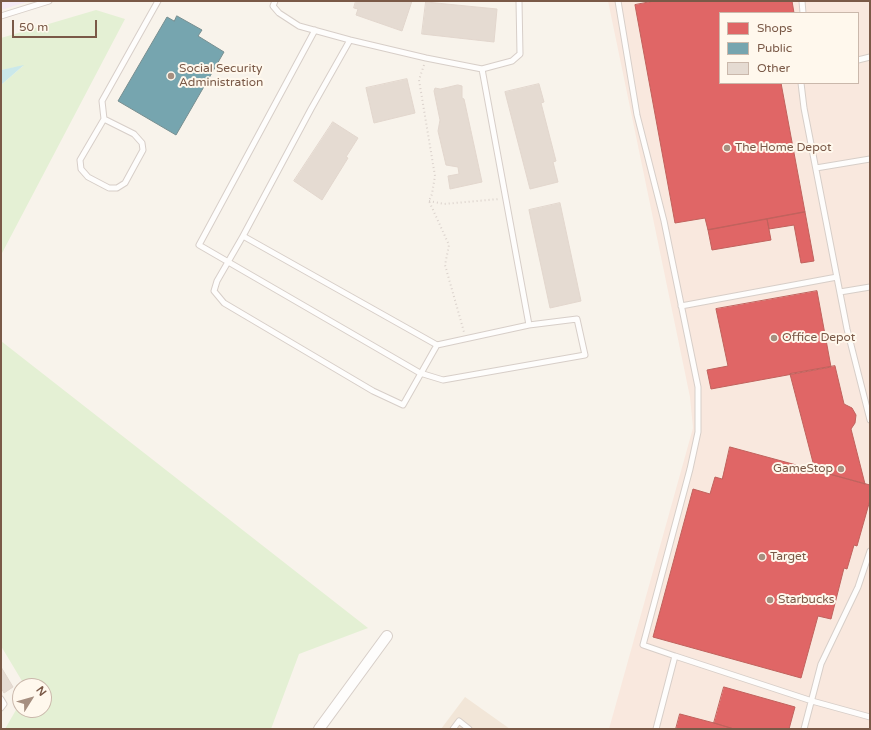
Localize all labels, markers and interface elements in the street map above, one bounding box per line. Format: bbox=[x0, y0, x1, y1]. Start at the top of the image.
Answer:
scale bar bbox=[14, 12, 99, 38]
legend bbox=[719, 12, 859, 84]
text: 50 m bbox=[19, 20, 48, 34]
text: Shops bbox=[757, 21, 792, 35]
text: Public bbox=[757, 41, 792, 55]
text: Other bbox=[757, 61, 790, 75]
place label: Social Security Administration bbox=[179, 62, 263, 90]
marker: Social Security Administration bbox=[166, 71, 176, 81]
place label: The Home Depot bbox=[735, 141, 832, 155]
marker: The Home Depot bbox=[722, 143, 732, 153]
place label: Office Depot bbox=[782, 331, 855, 345]
marker: Office Depot bbox=[769, 333, 779, 343]
place label: GameStop bbox=[773, 462, 833, 476]
marker: GameStop bbox=[836, 464, 846, 474]
place label: Target bbox=[770, 550, 806, 564]
marker: Target bbox=[757, 552, 767, 562]
place label: Starbucks bbox=[778, 593, 835, 607]
marker: Starbucks bbox=[765, 595, 775, 605]
north arrow bbox=[12, 678, 52, 718]
text: N bbox=[33, 684, 49, 699]

